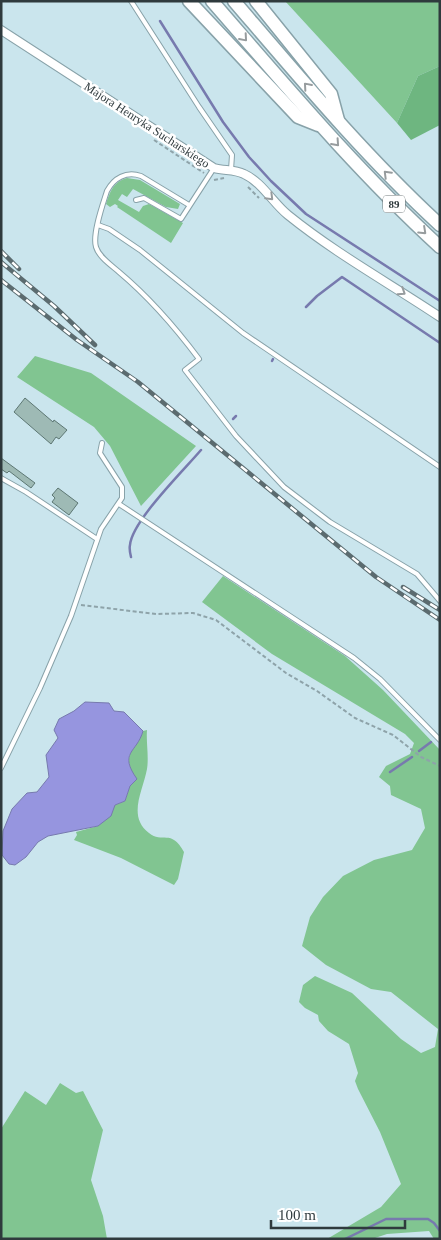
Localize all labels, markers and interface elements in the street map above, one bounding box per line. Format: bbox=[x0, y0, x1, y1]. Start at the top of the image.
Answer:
one-way arrow bbox=[239, 33, 248, 42]
street label: Majora Henryka Sucharskiego bbox=[82, 79, 212, 171]
one-way arrow bbox=[304, 83, 312, 92]
one-way arrow bbox=[330, 137, 339, 146]
one-way arrow bbox=[384, 171, 393, 180]
one-way arrow bbox=[264, 192, 273, 201]
road number: 89 bbox=[383, 195, 405, 212]
one-way arrow bbox=[417, 225, 426, 234]
one-way arrow bbox=[396, 286, 406, 295]
scale bar bbox=[271, 1198, 405, 1230]
text: 100 m bbox=[278, 1207, 316, 1223]

